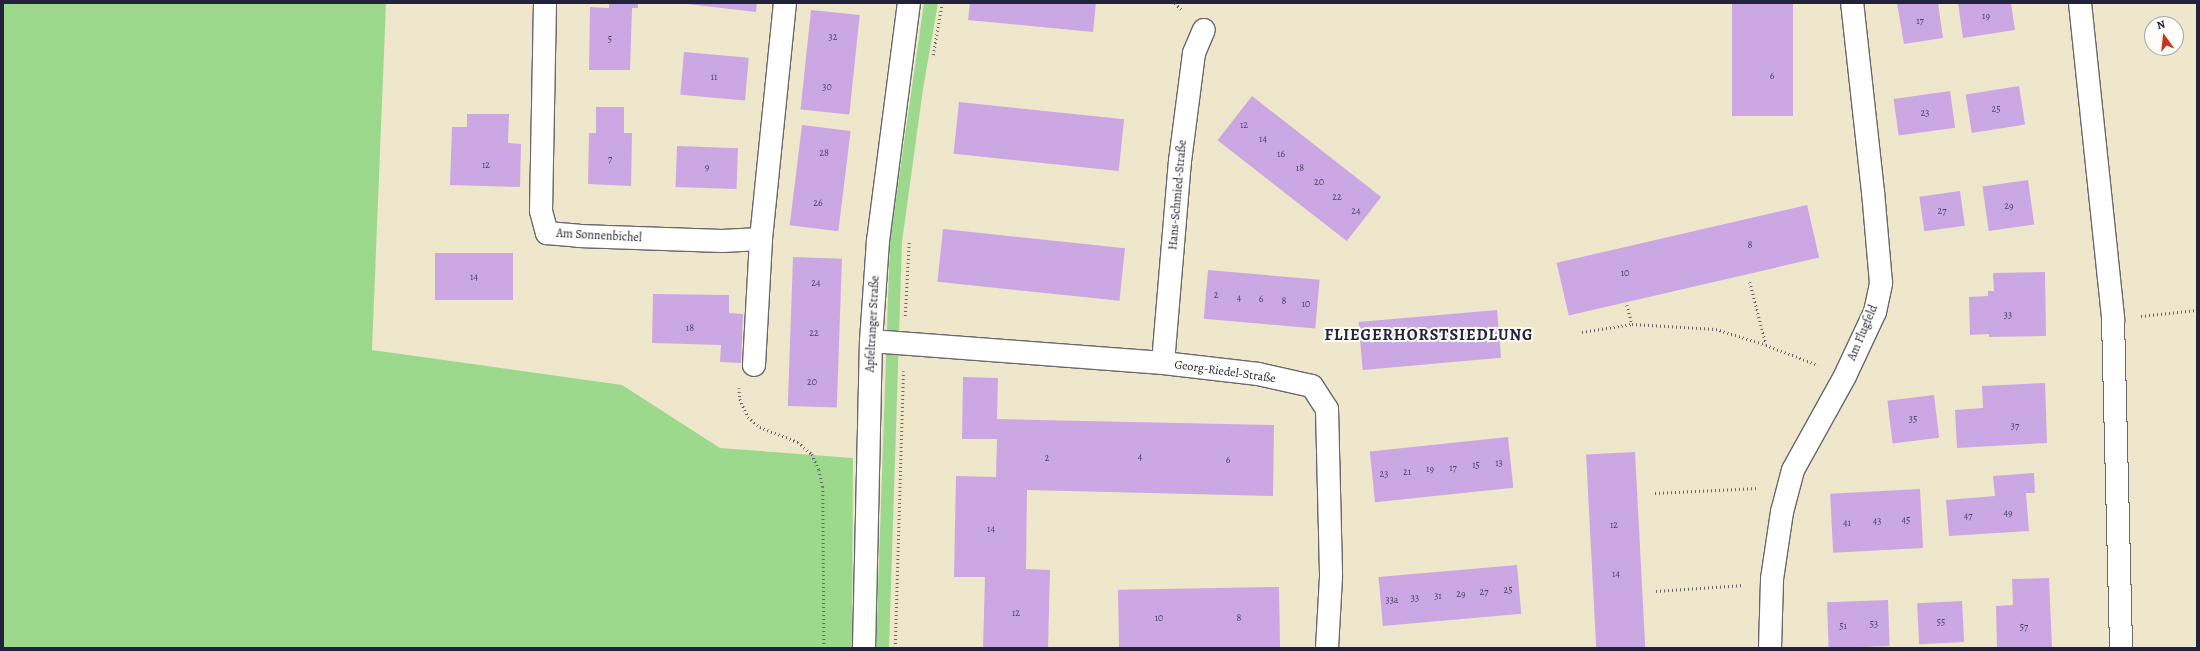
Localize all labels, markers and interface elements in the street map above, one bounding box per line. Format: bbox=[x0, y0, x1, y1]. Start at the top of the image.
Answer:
house number: 19 bbox=[1982, 10, 1990, 22]
house number: 17 bbox=[1916, 15, 1924, 27]
north arrow bbox=[2144, 16, 2184, 56]
text: N bbox=[2155, 17, 2167, 33]
house number: 32 bbox=[829, 31, 837, 43]
house number: 5 bbox=[608, 33, 612, 45]
house number: 6 bbox=[1770, 70, 1774, 82]
house number: 11 bbox=[711, 71, 717, 83]
house number: 30 bbox=[822, 81, 832, 93]
house number: 25 bbox=[1991, 103, 2001, 115]
house number: 23 bbox=[1921, 107, 1929, 119]
house number: 12 bbox=[1240, 119, 1248, 131]
house number: 14 bbox=[1259, 133, 1267, 145]
street label: Hans-Schmied-Straße bbox=[1166, 139, 1190, 251]
house number: 28 bbox=[819, 147, 829, 159]
house number: 16 bbox=[1277, 148, 1285, 160]
house number: 7 bbox=[608, 153, 612, 165]
house number: 12 bbox=[482, 159, 490, 171]
house number: 9 bbox=[705, 161, 709, 173]
house number: 18 bbox=[1296, 162, 1304, 174]
house number: 20 bbox=[1314, 176, 1324, 188]
house number: 22 bbox=[1332, 191, 1342, 203]
house number: 26 bbox=[813, 197, 823, 209]
house number: 29 bbox=[2004, 200, 2014, 212]
house number: 24 bbox=[1351, 205, 1361, 217]
house number: 27 bbox=[1938, 205, 1946, 217]
street label: Am Sonnenbichel bbox=[556, 227, 642, 245]
house number: 8 bbox=[1748, 239, 1752, 251]
house number: 10 bbox=[1621, 267, 1629, 279]
house number: 14 bbox=[470, 271, 478, 283]
street label: Apfeltranger Straße bbox=[863, 275, 883, 373]
house number: 24 bbox=[811, 277, 821, 289]
house number: 2 bbox=[1214, 289, 1218, 301]
house number: 4 bbox=[1237, 292, 1241, 304]
house number: 6 bbox=[1259, 293, 1263, 305]
house number: 8 bbox=[1282, 295, 1286, 307]
house number: 10 bbox=[1302, 298, 1310, 310]
street label: Am Flugfeld bbox=[1845, 303, 1881, 363]
house number: 33 bbox=[2004, 309, 2012, 321]
house number: 18 bbox=[686, 322, 694, 334]
district label: FLIEGERHORSTSIEDLUNG bbox=[1324, 325, 1534, 345]
house number: 22 bbox=[809, 327, 819, 339]
street label: Georg-Riedel-Straße bbox=[1173, 358, 1277, 386]
house number: 20 bbox=[807, 376, 817, 388]
house number: 35 bbox=[1909, 413, 1917, 425]
house number: 37 bbox=[2011, 420, 2019, 432]
house number: 4 bbox=[1138, 451, 1142, 463]
house number: 2 bbox=[1045, 452, 1049, 464]
house number: 6 bbox=[1226, 454, 1230, 466]
house number: 13 bbox=[1495, 457, 1503, 469]
house number: 15 bbox=[1472, 459, 1480, 471]
house number: 17 bbox=[1449, 462, 1457, 474]
house number: 19 bbox=[1426, 463, 1434, 475]
house number: 21 bbox=[1403, 466, 1411, 478]
house number: 23 bbox=[1380, 468, 1388, 480]
house number: 49 bbox=[2003, 507, 2013, 519]
house number: 47 bbox=[1964, 510, 1972, 522]
house number: 45 bbox=[1902, 514, 1910, 526]
house number: 43 bbox=[1873, 515, 1881, 527]
house number: 41 bbox=[1843, 517, 1851, 529]
house number: 12 bbox=[1610, 519, 1618, 531]
house number: 14 bbox=[987, 523, 995, 535]
house number: 14 bbox=[1612, 568, 1620, 580]
house number: 25 bbox=[1503, 584, 1513, 596]
house number: 27 bbox=[1480, 586, 1488, 598]
house number: 29 bbox=[1456, 588, 1466, 600]
house number: 31 bbox=[1434, 590, 1442, 602]
house number: 33 bbox=[1411, 592, 1419, 604]
house number: 33a bbox=[1386, 594, 1398, 606]
house number: 12 bbox=[1012, 607, 1020, 619]
house number: 10 bbox=[1155, 612, 1163, 624]
house number: 8 bbox=[1237, 612, 1241, 624]
house number: 55 bbox=[1937, 616, 1945, 628]
house number: 53 bbox=[1870, 618, 1878, 630]
house number: 51 bbox=[1839, 620, 1847, 632]
house number: 57 bbox=[2020, 621, 2028, 633]

